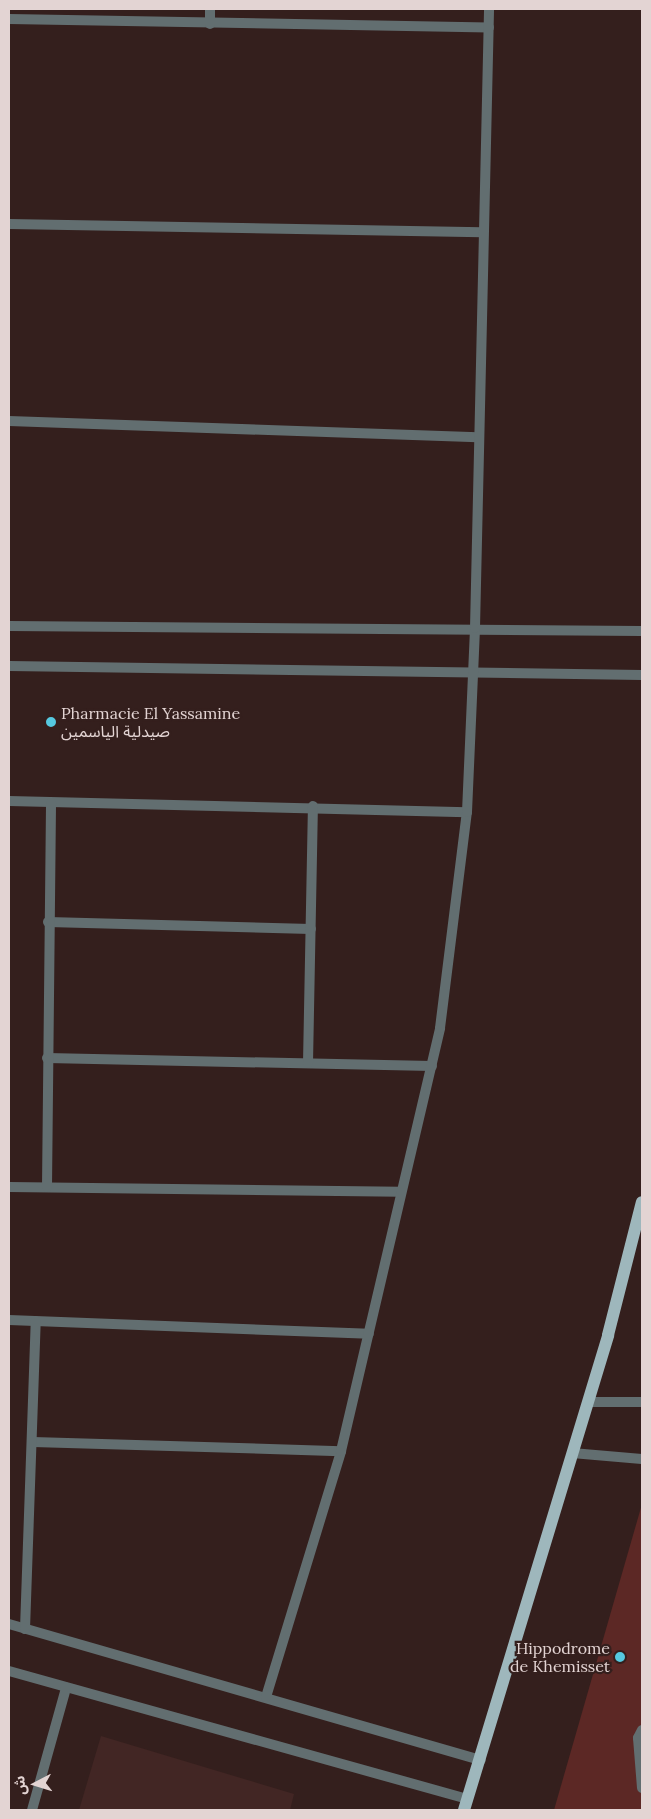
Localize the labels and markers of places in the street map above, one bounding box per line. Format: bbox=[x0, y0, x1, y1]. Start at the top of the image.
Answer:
place label: Pharmacie El Yassamine صيدلية الياسمين bbox=[61, 703, 240, 741]
marker: Pharmacie El Yassamine صيدلية الياسمين bbox=[45, 716, 57, 728]
place label: Hippodrome de Khemisset bbox=[510, 1638, 610, 1676]
marker: Hippodrome de Khemisset bbox=[614, 1651, 626, 1663]

